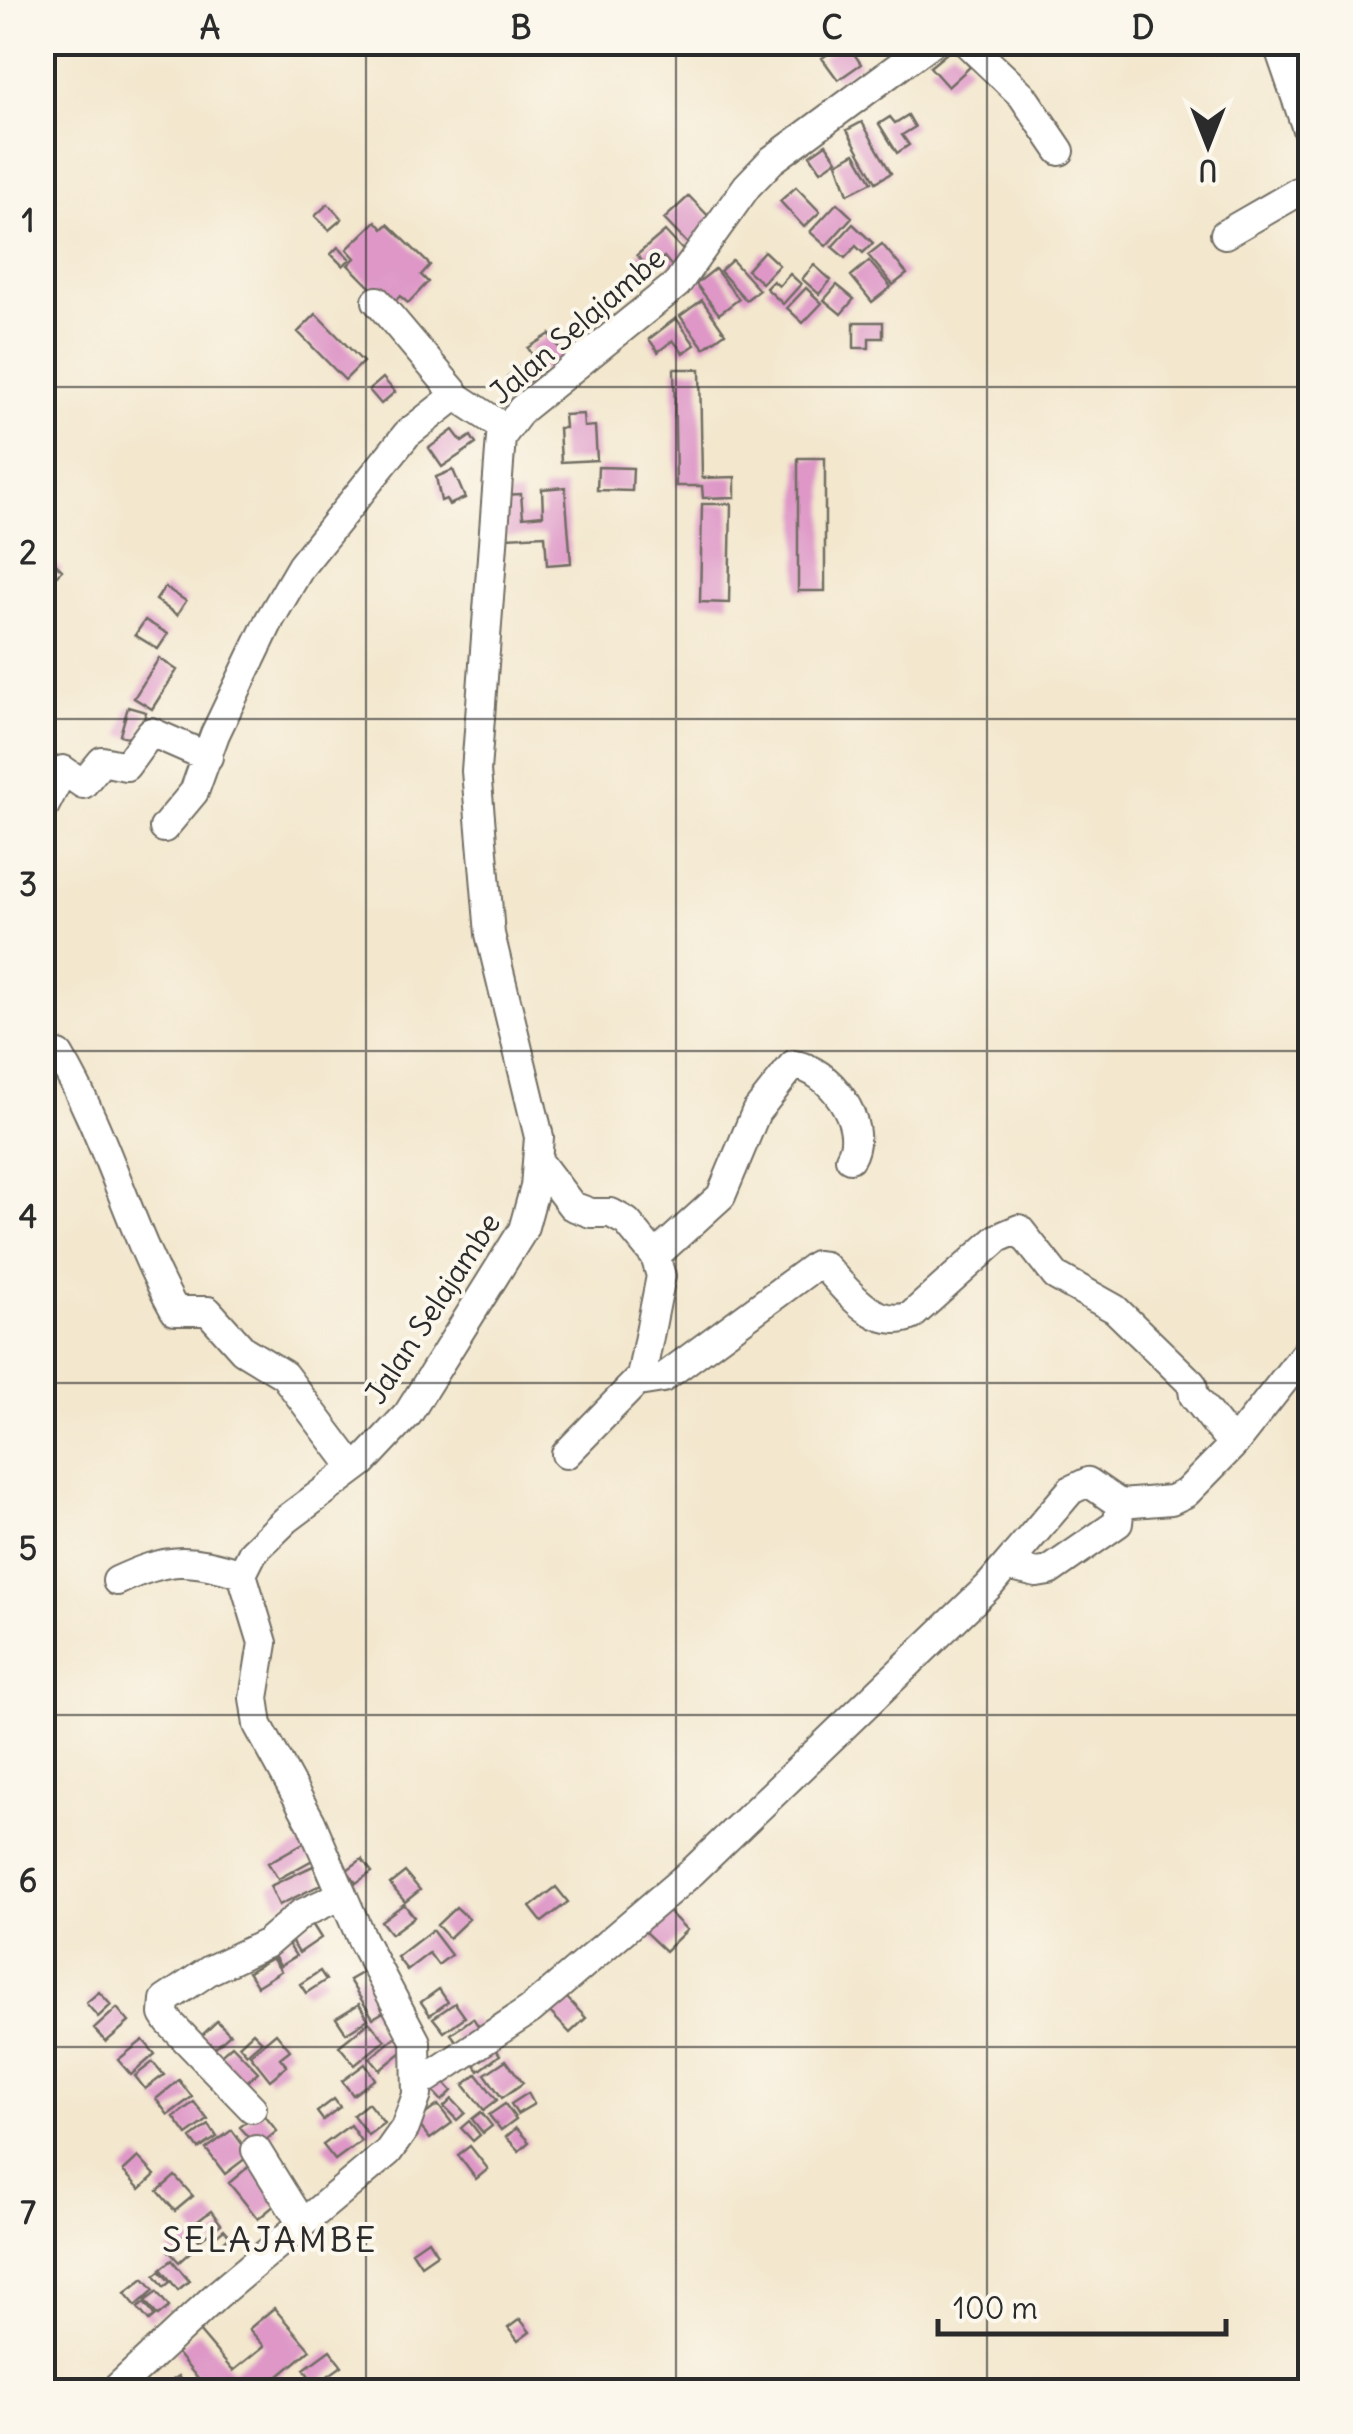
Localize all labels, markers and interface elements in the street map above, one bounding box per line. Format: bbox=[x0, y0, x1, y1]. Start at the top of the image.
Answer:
text: A bbox=[200, 7, 220, 48]
text: B bbox=[511, 7, 531, 48]
text: C bbox=[821, 7, 843, 48]
text: D bbox=[1132, 7, 1154, 48]
north arrow bbox=[1158, 95, 1258, 195]
text: U bbox=[1198, 152, 1218, 188]
text: 1 bbox=[22, 200, 34, 241]
street label: Jalan Selajambe bbox=[481, 238, 673, 412]
text: 2 bbox=[19, 532, 37, 573]
text: 3 bbox=[19, 864, 37, 905]
text: 4 bbox=[19, 1196, 37, 1237]
street label: Jalan Selajambe bbox=[356, 1205, 508, 1411]
text: 5 bbox=[19, 1528, 37, 1569]
text: 6 bbox=[19, 1860, 37, 1901]
text: 7 bbox=[20, 2192, 36, 2233]
district label: SELAJAMBE bbox=[162, 2217, 378, 2261]
scale bar bbox=[938, 2274, 1226, 2336]
text: 100 m bbox=[953, 2289, 1038, 2327]

